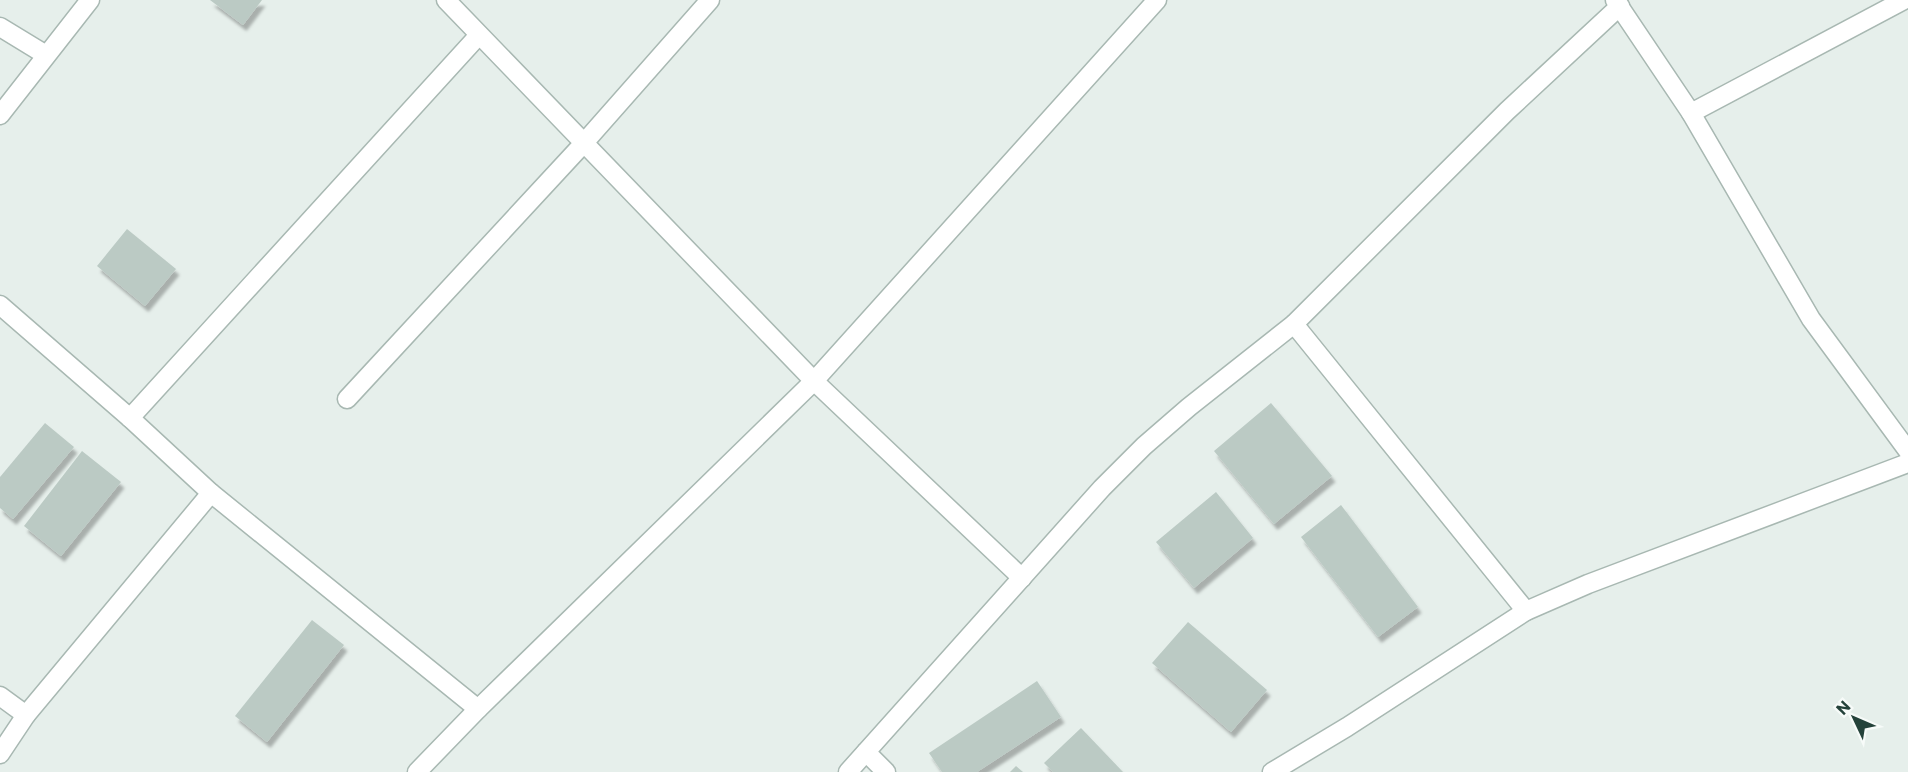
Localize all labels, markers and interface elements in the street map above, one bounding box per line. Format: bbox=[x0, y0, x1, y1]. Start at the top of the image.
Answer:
north arrow bbox=[1824, 688, 1884, 748]
text: N bbox=[1832, 696, 1854, 718]

